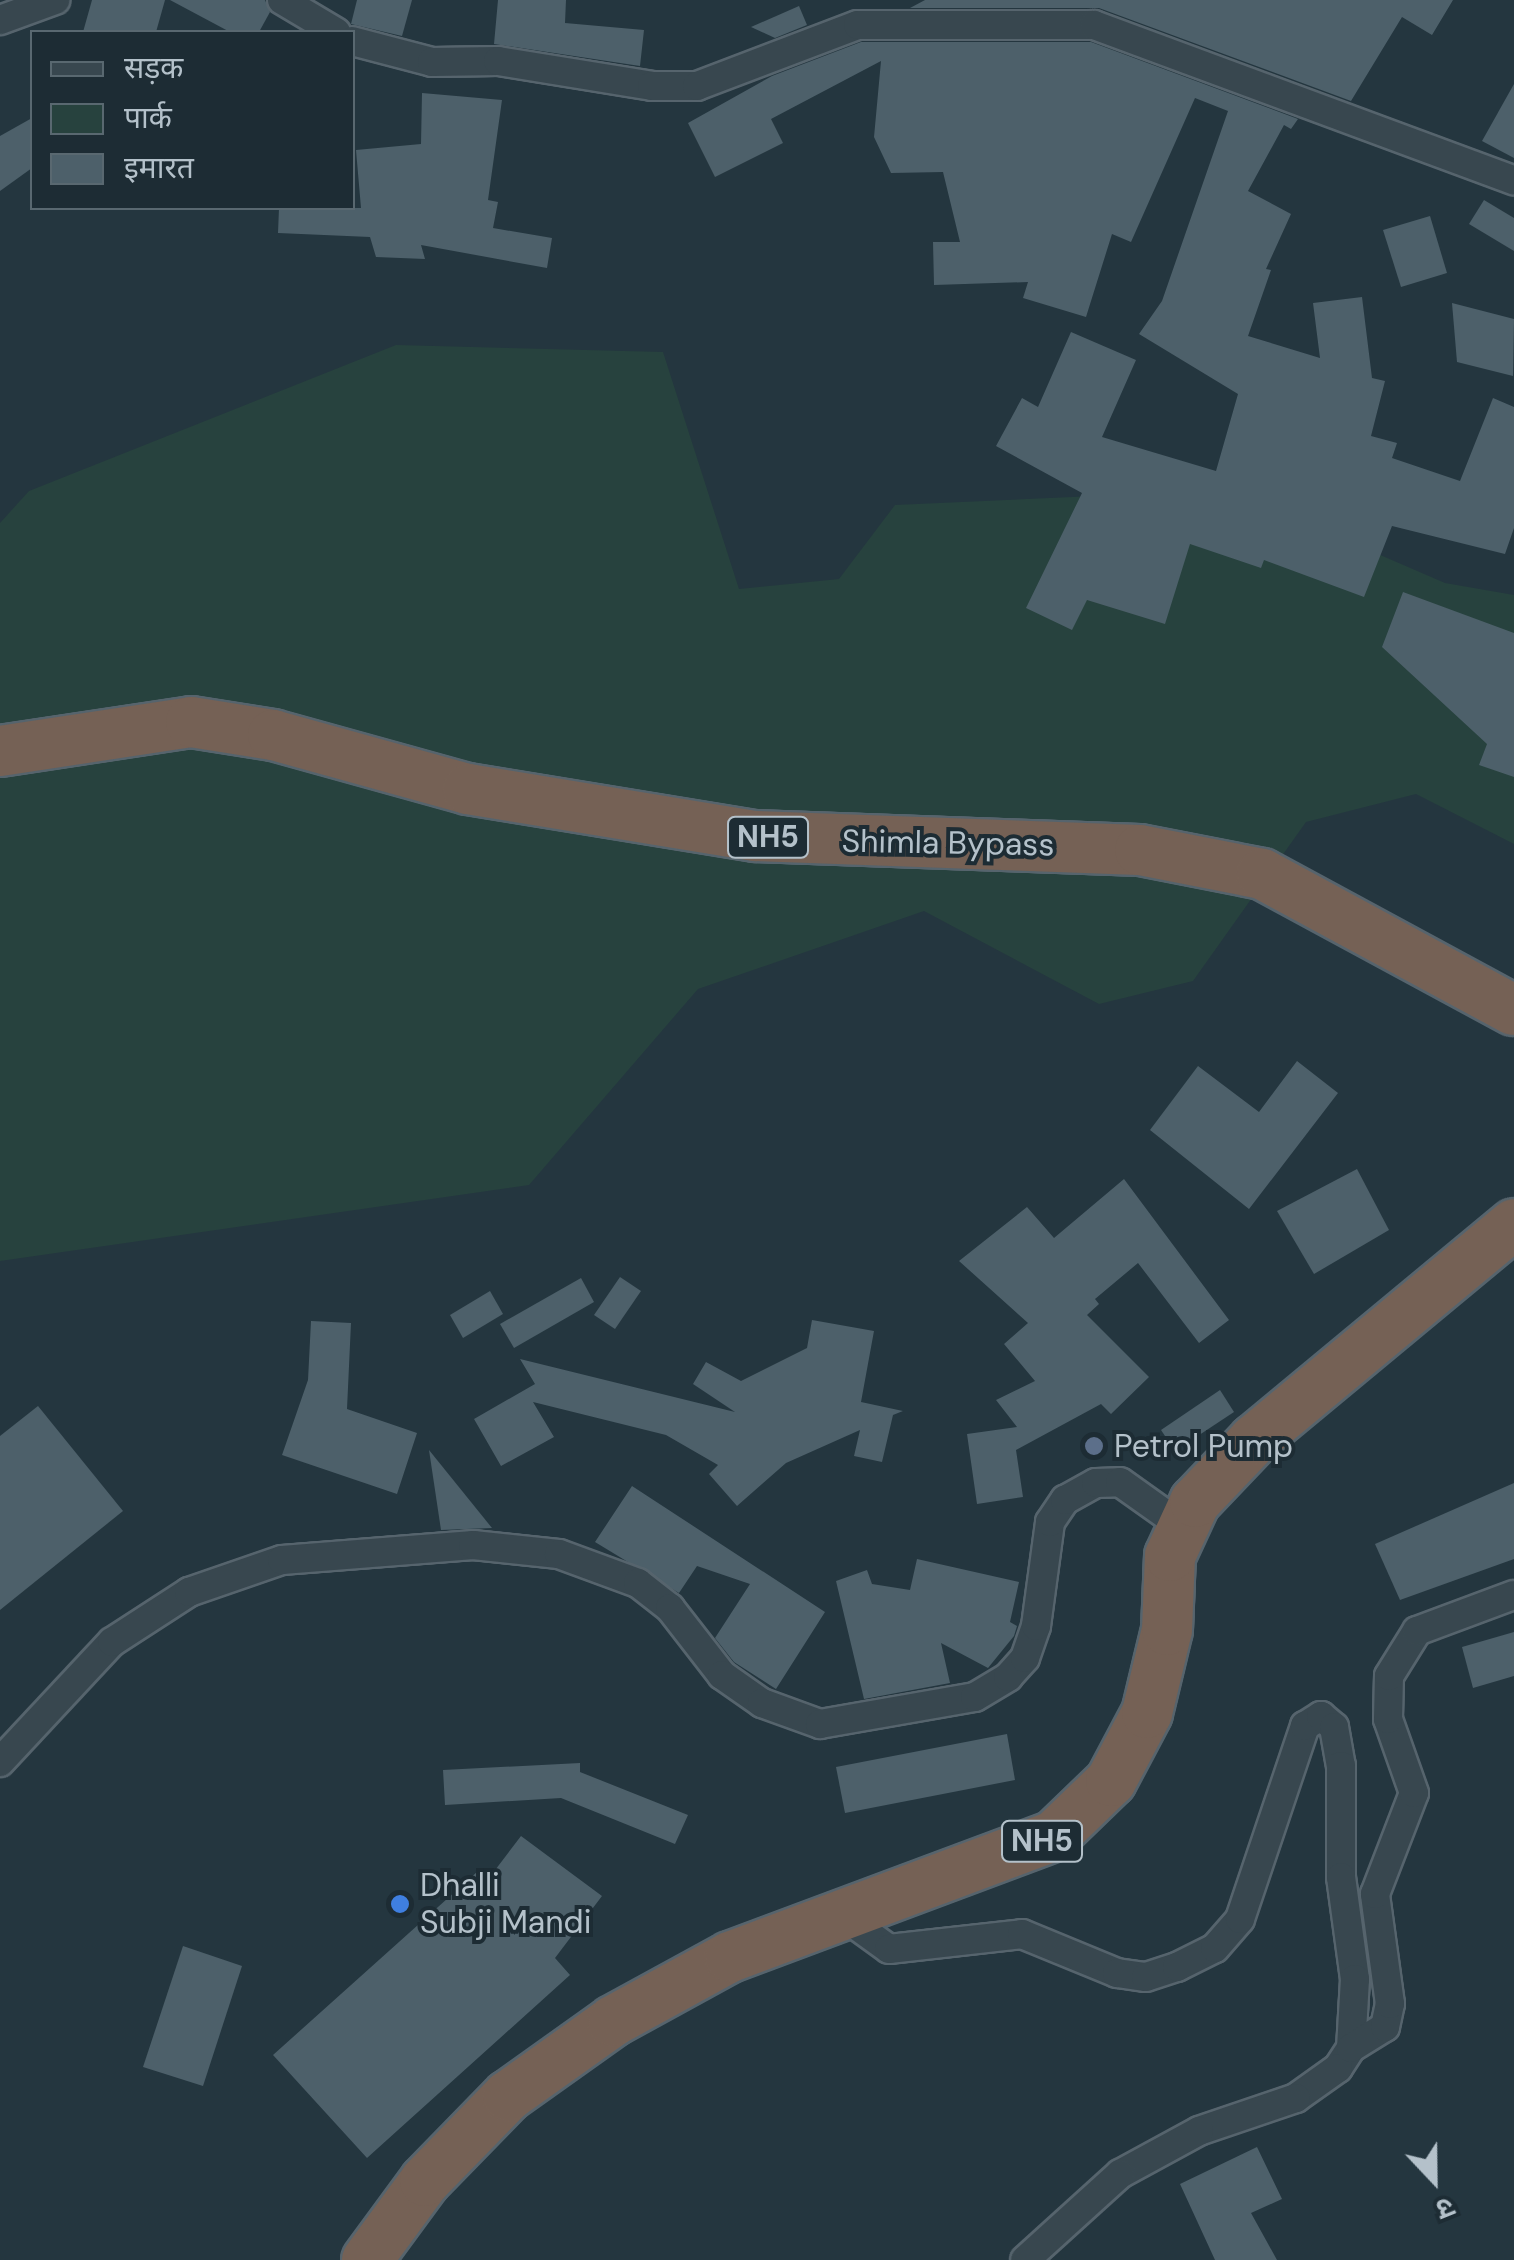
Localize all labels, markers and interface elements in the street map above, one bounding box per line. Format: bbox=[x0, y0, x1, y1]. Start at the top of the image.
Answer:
legend bbox=[30, 30, 355, 210]
text: सड़क bbox=[124, 48, 183, 87]
text: पार्क bbox=[124, 98, 172, 137]
text: इमारत bbox=[124, 148, 194, 187]
road number: NH5 bbox=[726, 812, 810, 862]
street label: Shimla Bypass bbox=[841, 822, 1055, 864]
place label: Petrol Pump bbox=[1114, 1427, 1293, 1465]
marker: Petrol Pump bbox=[1083, 1435, 1105, 1457]
road number: NH5 bbox=[1000, 1816, 1084, 1866]
place label: Dhalli Subji Mandi bbox=[420, 1867, 591, 1942]
marker: Dhalli Subji Mandi bbox=[389, 1893, 411, 1915]
north arrow bbox=[1384, 2130, 1484, 2230]
text: उ bbox=[1431, 2188, 1460, 2228]

